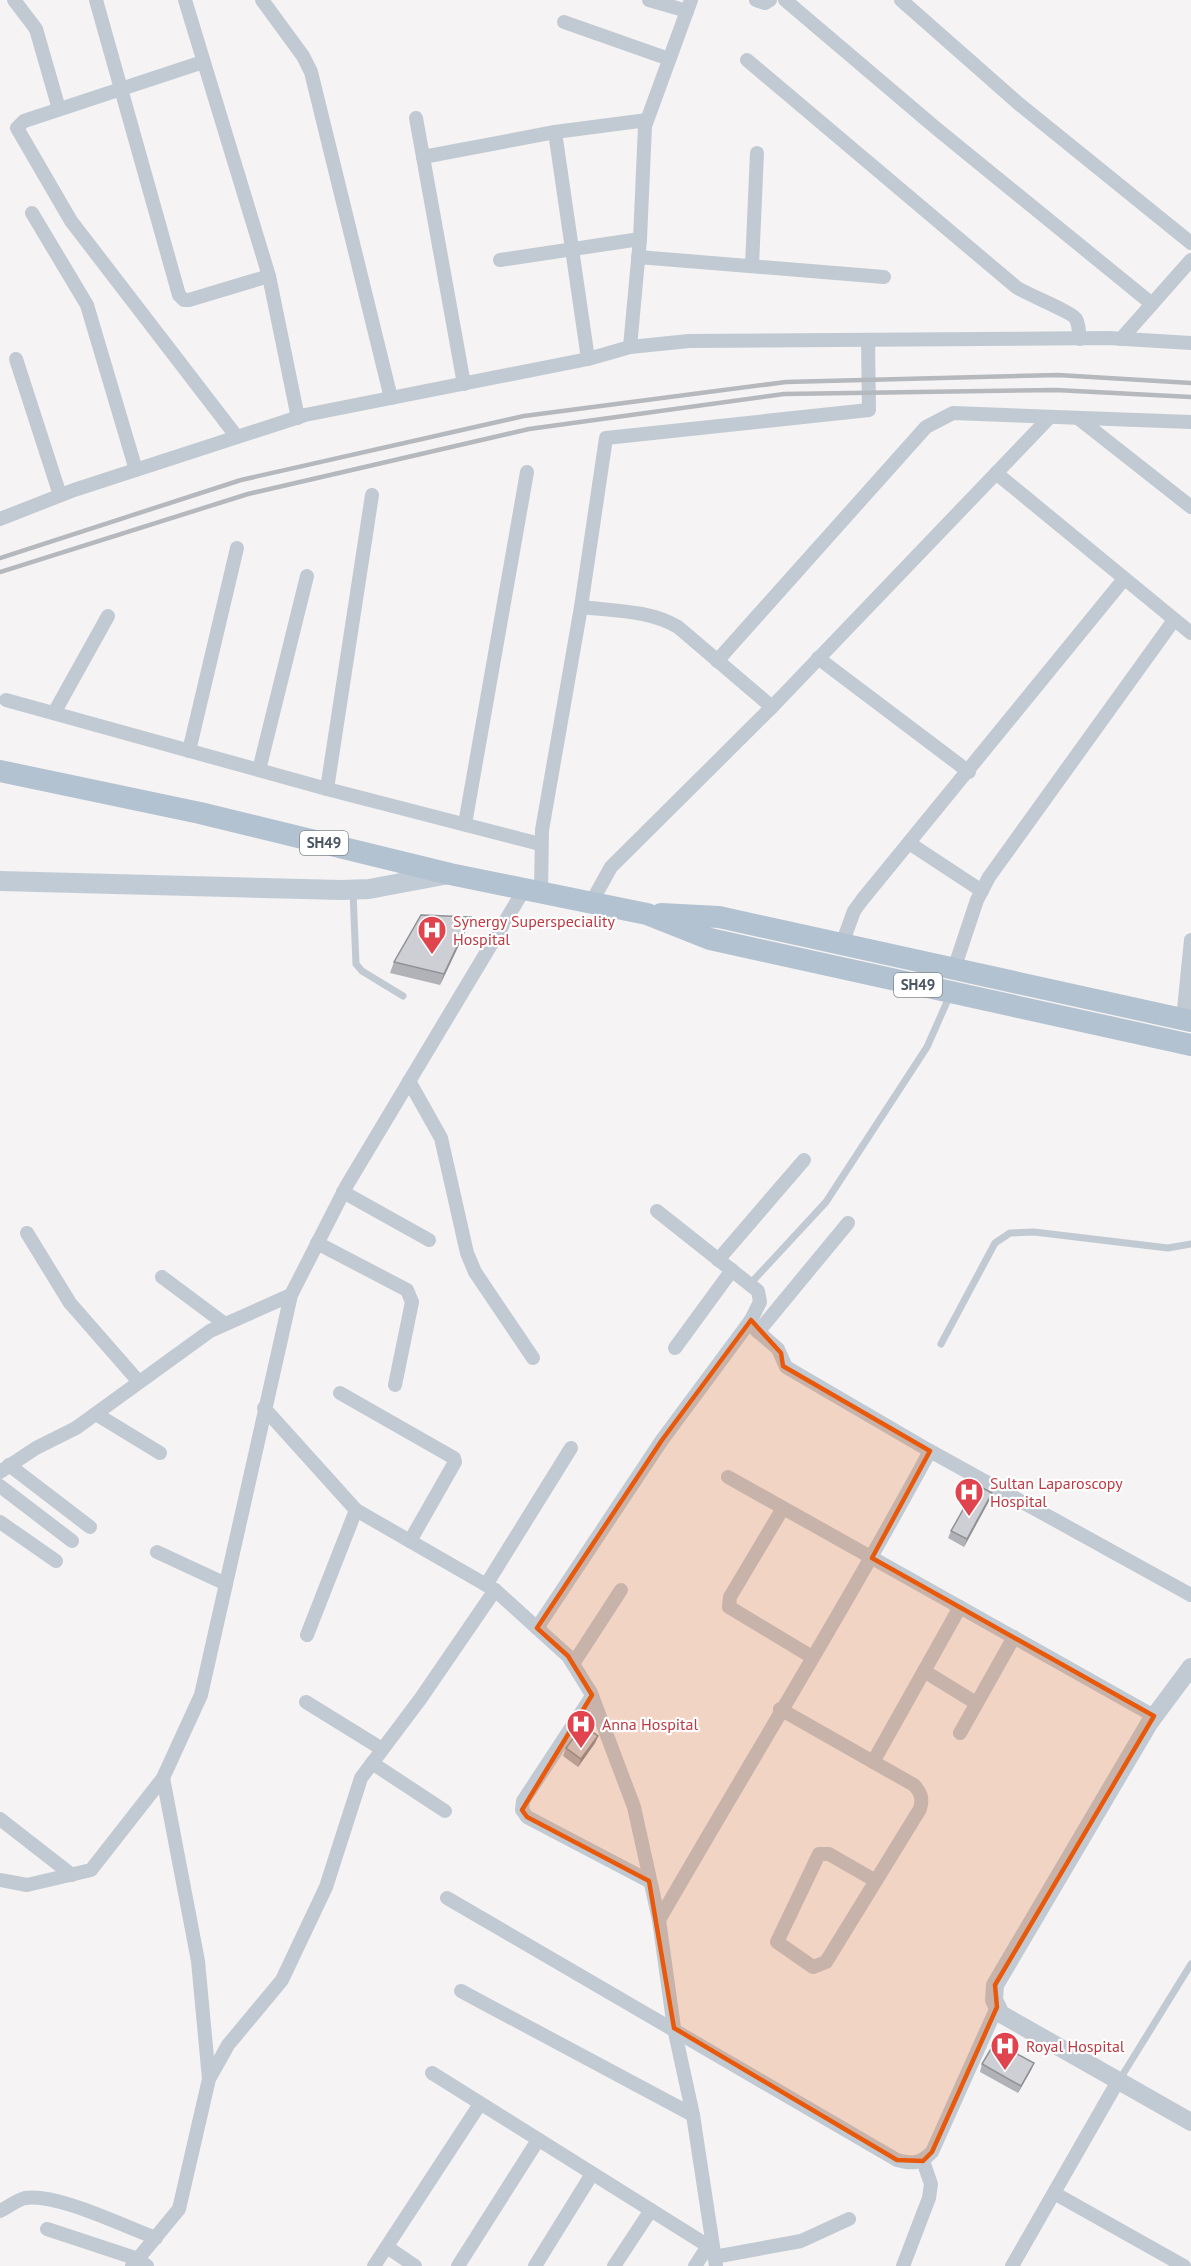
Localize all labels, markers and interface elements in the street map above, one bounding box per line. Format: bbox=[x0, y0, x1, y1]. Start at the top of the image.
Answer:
road number: SH49 bbox=[300, 831, 348, 855]
place label: Synergy Superspeciality Hospital bbox=[453, 911, 616, 949]
hospital icon: Synergy Superspeciality Hospital bbox=[416, 914, 448, 956]
road number: SH49 bbox=[894, 973, 942, 997]
place label: Sultan Laparoscopy Hospital bbox=[990, 1473, 1123, 1511]
hospital icon: Sultan Laparoscopy Hospital bbox=[953, 1476, 985, 1518]
hospital icon: Anna Hospital bbox=[565, 1708, 597, 1750]
place label: Anna Hospital bbox=[602, 1714, 698, 1734]
hospital icon: Royal Hospital bbox=[989, 2030, 1021, 2072]
place label: Royal Hospital bbox=[1026, 2036, 1125, 2056]

